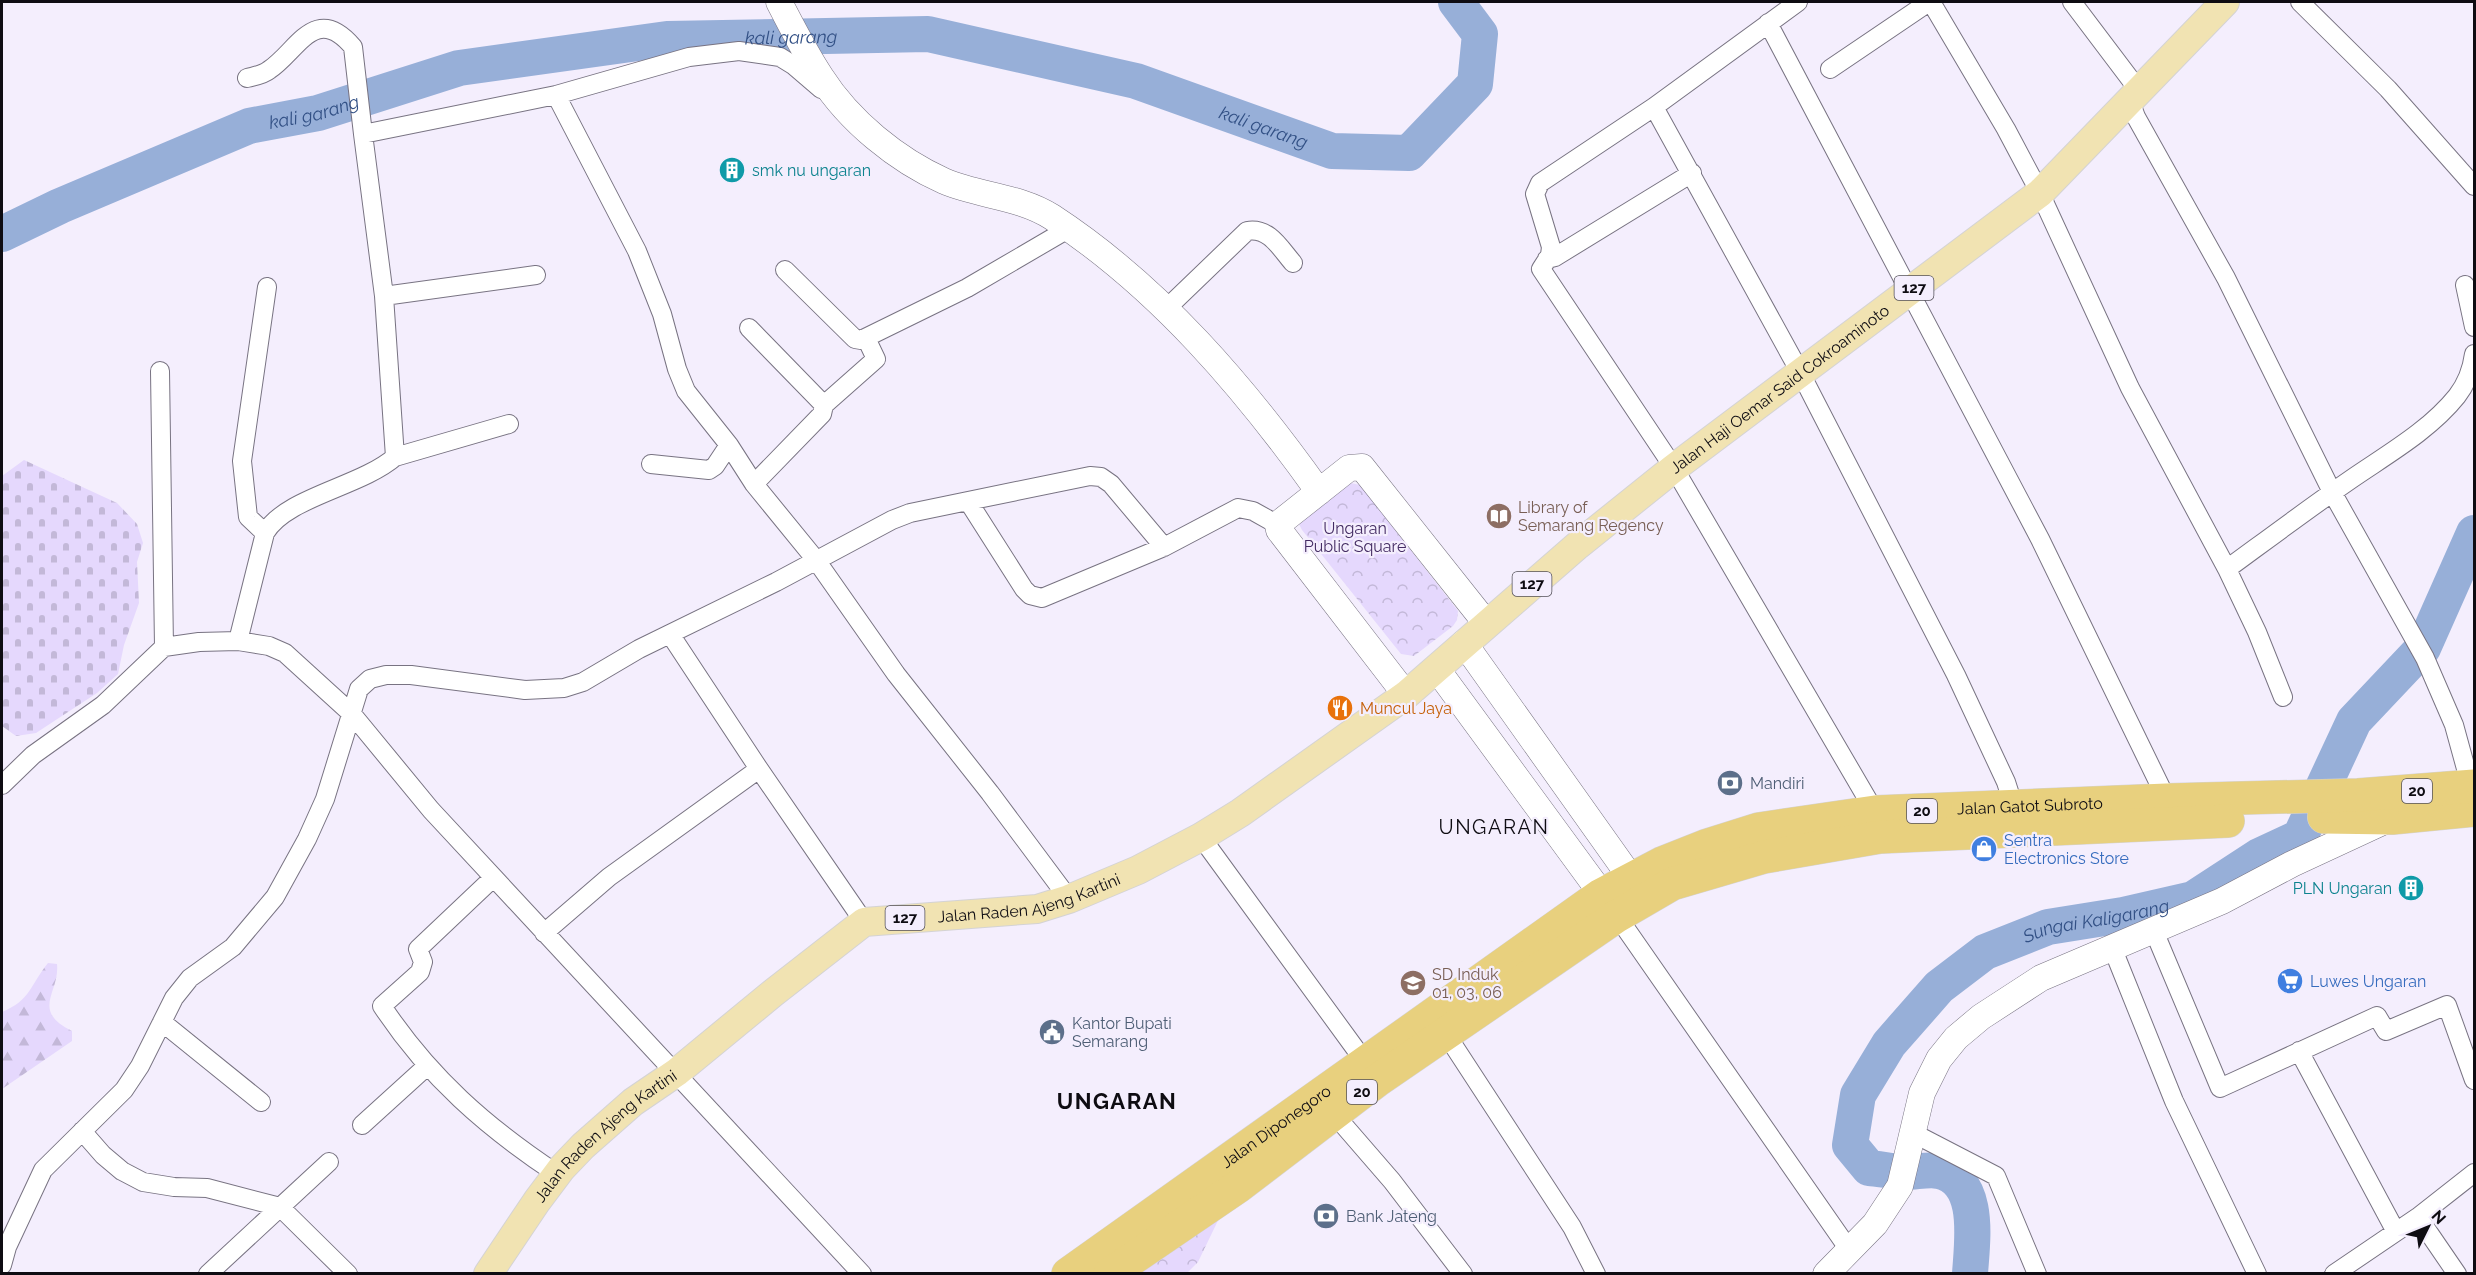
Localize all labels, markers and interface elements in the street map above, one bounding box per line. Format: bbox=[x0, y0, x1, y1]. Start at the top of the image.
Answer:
water label: kali garang bbox=[745, 25, 838, 48]
water label: kali garang bbox=[267, 90, 362, 133]
water label: kali garang bbox=[1217, 101, 1311, 152]
building icon: smk nu ungaran bbox=[717, 155, 747, 185]
place label: smk nu ungaran bbox=[752, 161, 871, 180]
road number: 127 bbox=[1894, 276, 1934, 300]
street label: Jalan Haji Oemar Said Cokroaminoto bbox=[1666, 300, 1893, 477]
place label: Library of Semarang Regency bbox=[1518, 498, 1664, 535]
library icon: Library of Semarang Regency bbox=[1484, 501, 1514, 531]
park label: Ungaran Public Square bbox=[1304, 519, 1406, 556]
road number: 127 bbox=[1512, 572, 1552, 596]
restaurant icon: Muncul Jaya bbox=[1325, 693, 1355, 723]
place label: Muncul Jaya bbox=[1360, 699, 1452, 718]
bank icon: Mandiri bbox=[1715, 768, 1745, 798]
place label: Mandiri bbox=[1750, 774, 1805, 793]
road number: 20 bbox=[2402, 779, 2432, 803]
street label: Jalan Gatot Subroto bbox=[1957, 793, 2103, 818]
road number: 20 bbox=[1907, 799, 1937, 823]
district label: UNGARAN bbox=[1439, 815, 1549, 839]
place label: Sentra Electronics Store bbox=[2004, 831, 2129, 868]
shop icon: Sentra Electronics Store bbox=[1969, 834, 1999, 864]
street label: Jalan Raden Ajeng Kartini bbox=[937, 869, 1123, 926]
building icon: PLN Ungaran bbox=[2396, 873, 2426, 903]
place label: PLN Ungaran bbox=[2293, 879, 2392, 898]
water label: Sungai Kaligarang bbox=[2019, 894, 2171, 947]
road number: 127 bbox=[886, 906, 924, 930]
place label: SD Induk 01, 03, 06 bbox=[1432, 965, 1502, 1002]
supermarket icon: Luwes Ungaran bbox=[2275, 966, 2305, 996]
school or university icon: SD Induk 01, 03, 06 bbox=[1398, 968, 1428, 998]
place label: Luwes Ungaran bbox=[2310, 972, 2426, 991]
place label: Kantor Bupati Semarang bbox=[1072, 1014, 1172, 1051]
public building icon: Kantor Bupati Semarang bbox=[1037, 1017, 1067, 1047]
street label: Jalan Raden Ajeng Kartini bbox=[530, 1066, 680, 1206]
road number: 20 bbox=[1347, 1080, 1377, 1104]
street label: Jalan Diponegoro bbox=[1217, 1081, 1334, 1172]
district label: UNGARAN bbox=[1057, 1088, 1177, 1114]
north arrow bbox=[2398, 1197, 2458, 1257]
bank icon: Bank Jateng bbox=[1311, 1201, 1341, 1231]
text: N bbox=[2427, 1206, 2450, 1228]
place label: Bank Jateng bbox=[1346, 1207, 1437, 1226]

